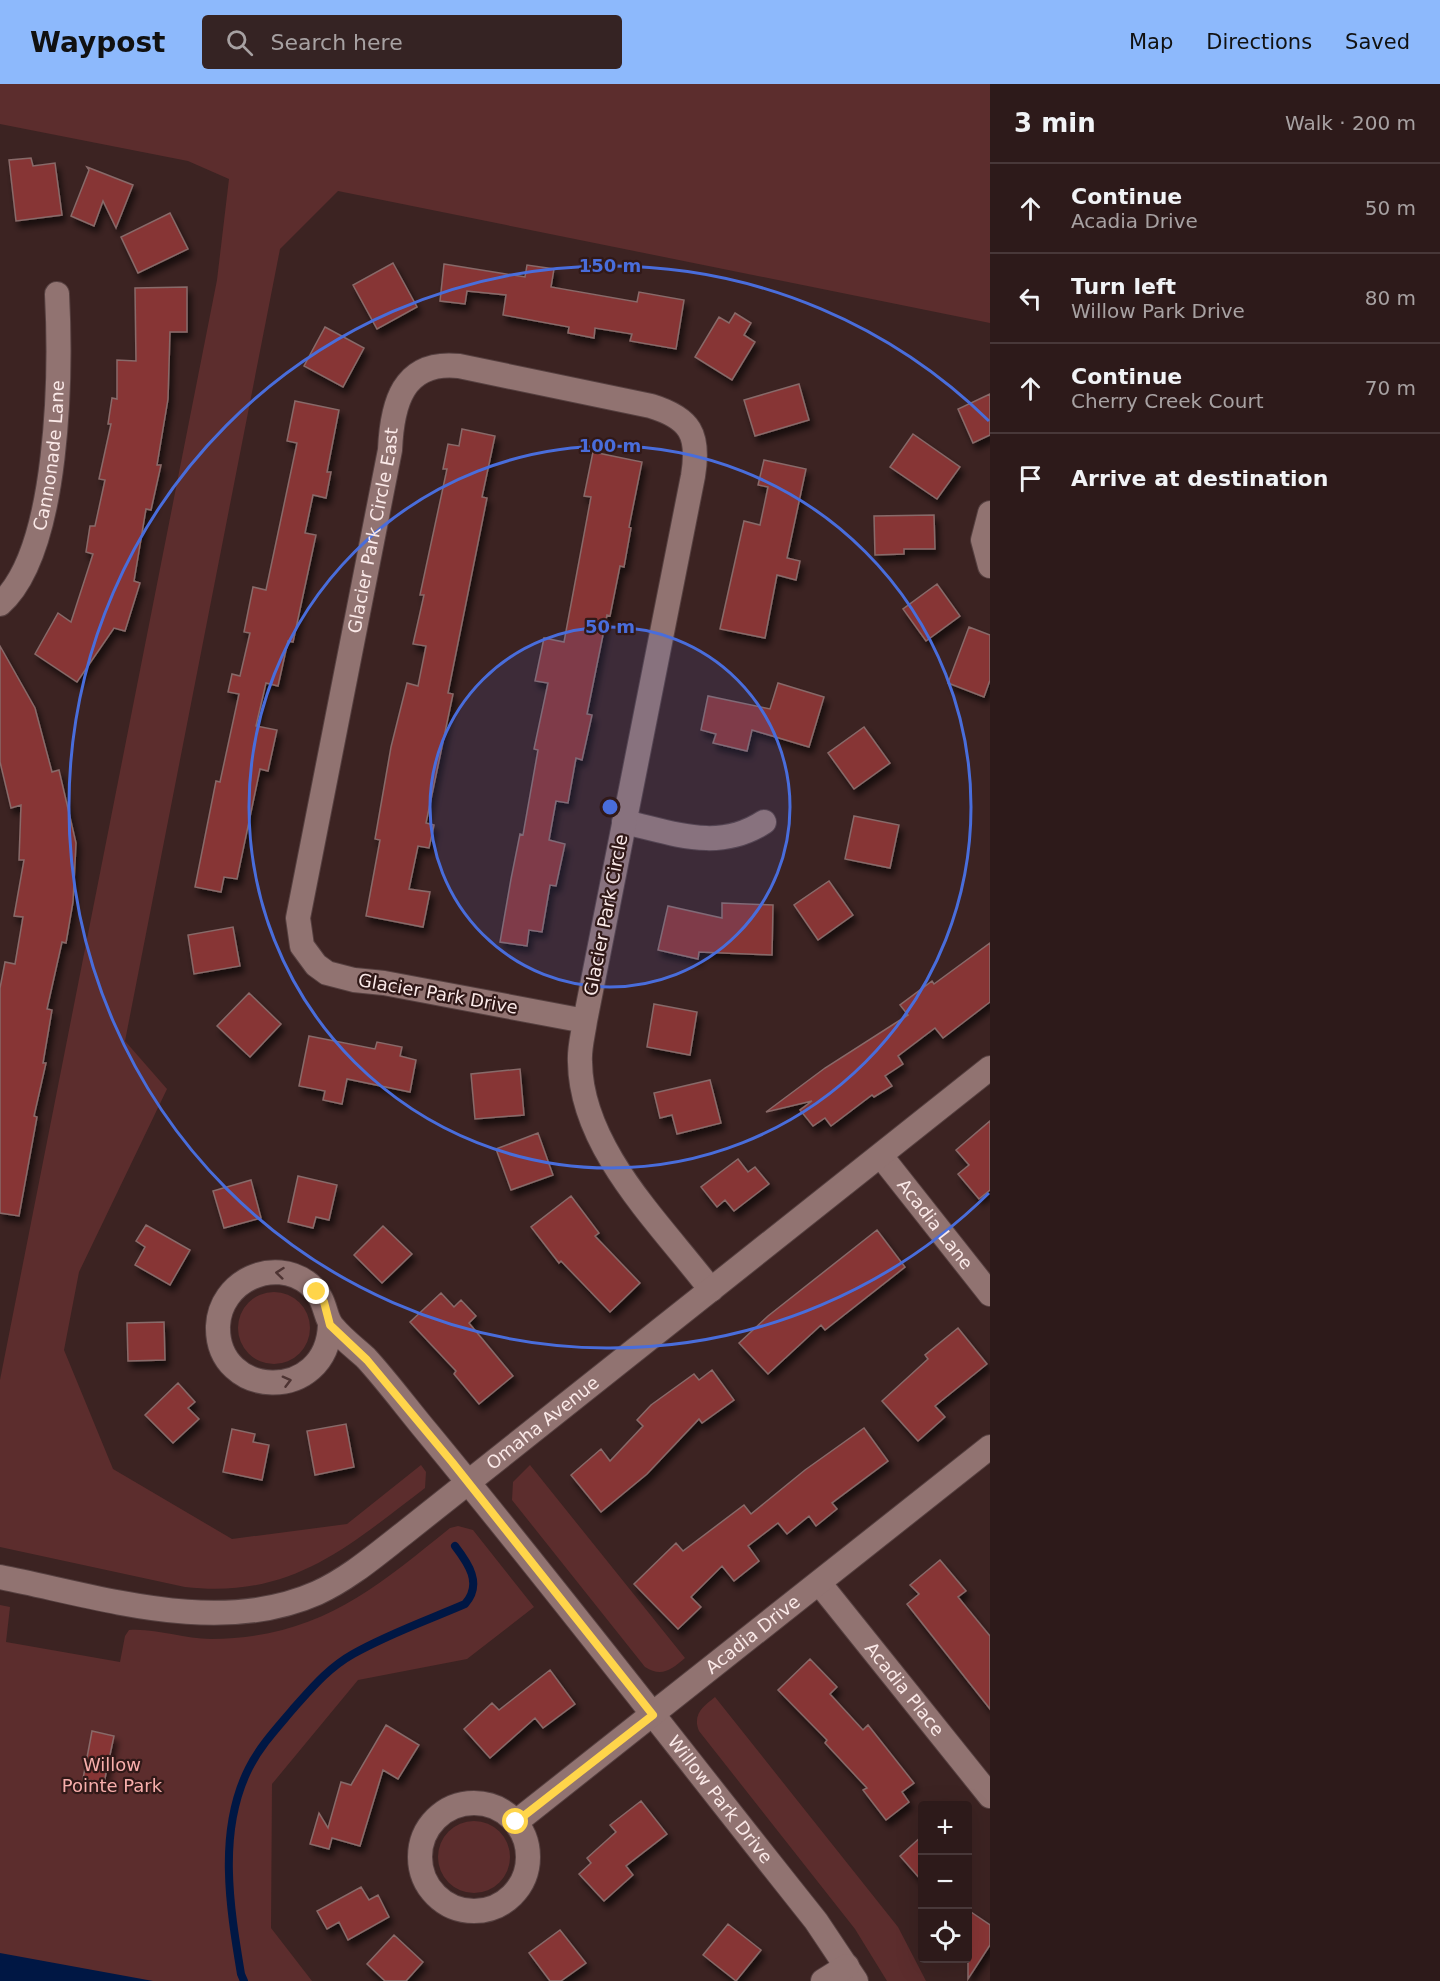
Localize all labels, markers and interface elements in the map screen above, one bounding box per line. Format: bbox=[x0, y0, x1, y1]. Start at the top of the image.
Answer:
search box bbox=[202, 15, 622, 69]
text: Waypost bbox=[30, 26, 166, 59]
icon: search bbox=[223, 26, 256, 59]
text: Search here bbox=[271, 30, 403, 55]
text: Map bbox=[1129, 30, 1173, 54]
text: Directions bbox=[1206, 30, 1312, 54]
text: Saved bbox=[1345, 30, 1410, 54]
text: 3 min bbox=[1014, 108, 1096, 138]
text: Walk · 200 m bbox=[1285, 111, 1416, 135]
text: Continue bbox=[1071, 184, 1182, 209]
icon: ahead bbox=[1014, 192, 1047, 225]
text: 50 m bbox=[1365, 196, 1416, 220]
text: Acadia Drive bbox=[1071, 209, 1198, 233]
text: 150 m bbox=[579, 255, 641, 276]
text: Turn left bbox=[1071, 274, 1176, 299]
icon: left bbox=[1014, 282, 1047, 315]
text: 80 m bbox=[1365, 286, 1416, 310]
text: Willow Park Drive bbox=[1071, 299, 1245, 323]
text: Continue bbox=[1071, 364, 1182, 389]
icon: ahead bbox=[1014, 372, 1047, 405]
text: 70 m bbox=[1365, 376, 1416, 400]
street label: Cannonade Lane bbox=[28, 380, 68, 533]
text: Cherry Creek Court bbox=[1071, 389, 1263, 413]
street label: Glacier Park Circle East bbox=[343, 426, 402, 635]
text: 100 m bbox=[579, 435, 641, 456]
icon: arrive bbox=[1014, 462, 1047, 495]
text: Arrive at destination bbox=[1071, 466, 1328, 491]
text: 50 m bbox=[585, 616, 635, 637]
centre of rings bbox=[600, 797, 620, 817]
street label: Glacier Park Circle bbox=[580, 832, 631, 998]
street label: Glacier Park Drive bbox=[357, 969, 520, 1018]
street label: Acadia Lane bbox=[893, 1174, 978, 1274]
one-way arrow bbox=[275, 1267, 284, 1280]
route end bbox=[303, 1278, 329, 1304]
street label: Omaha Avenue bbox=[482, 1372, 603, 1474]
one-way arrow bbox=[282, 1375, 292, 1388]
street label: Acadia Drive bbox=[701, 1591, 804, 1678]
street label: Acadia Place bbox=[861, 1638, 949, 1740]
street label: Willow Park Drive bbox=[664, 1731, 777, 1867]
park label: Willow Pointe Park bbox=[62, 1754, 163, 1796]
map controls bbox=[918, 1801, 972, 1963]
button: + bbox=[918, 1801, 972, 1855]
route start bbox=[502, 1808, 528, 1834]
button: − bbox=[918, 1855, 972, 1909]
button: locate bbox=[918, 1909, 972, 1963]

